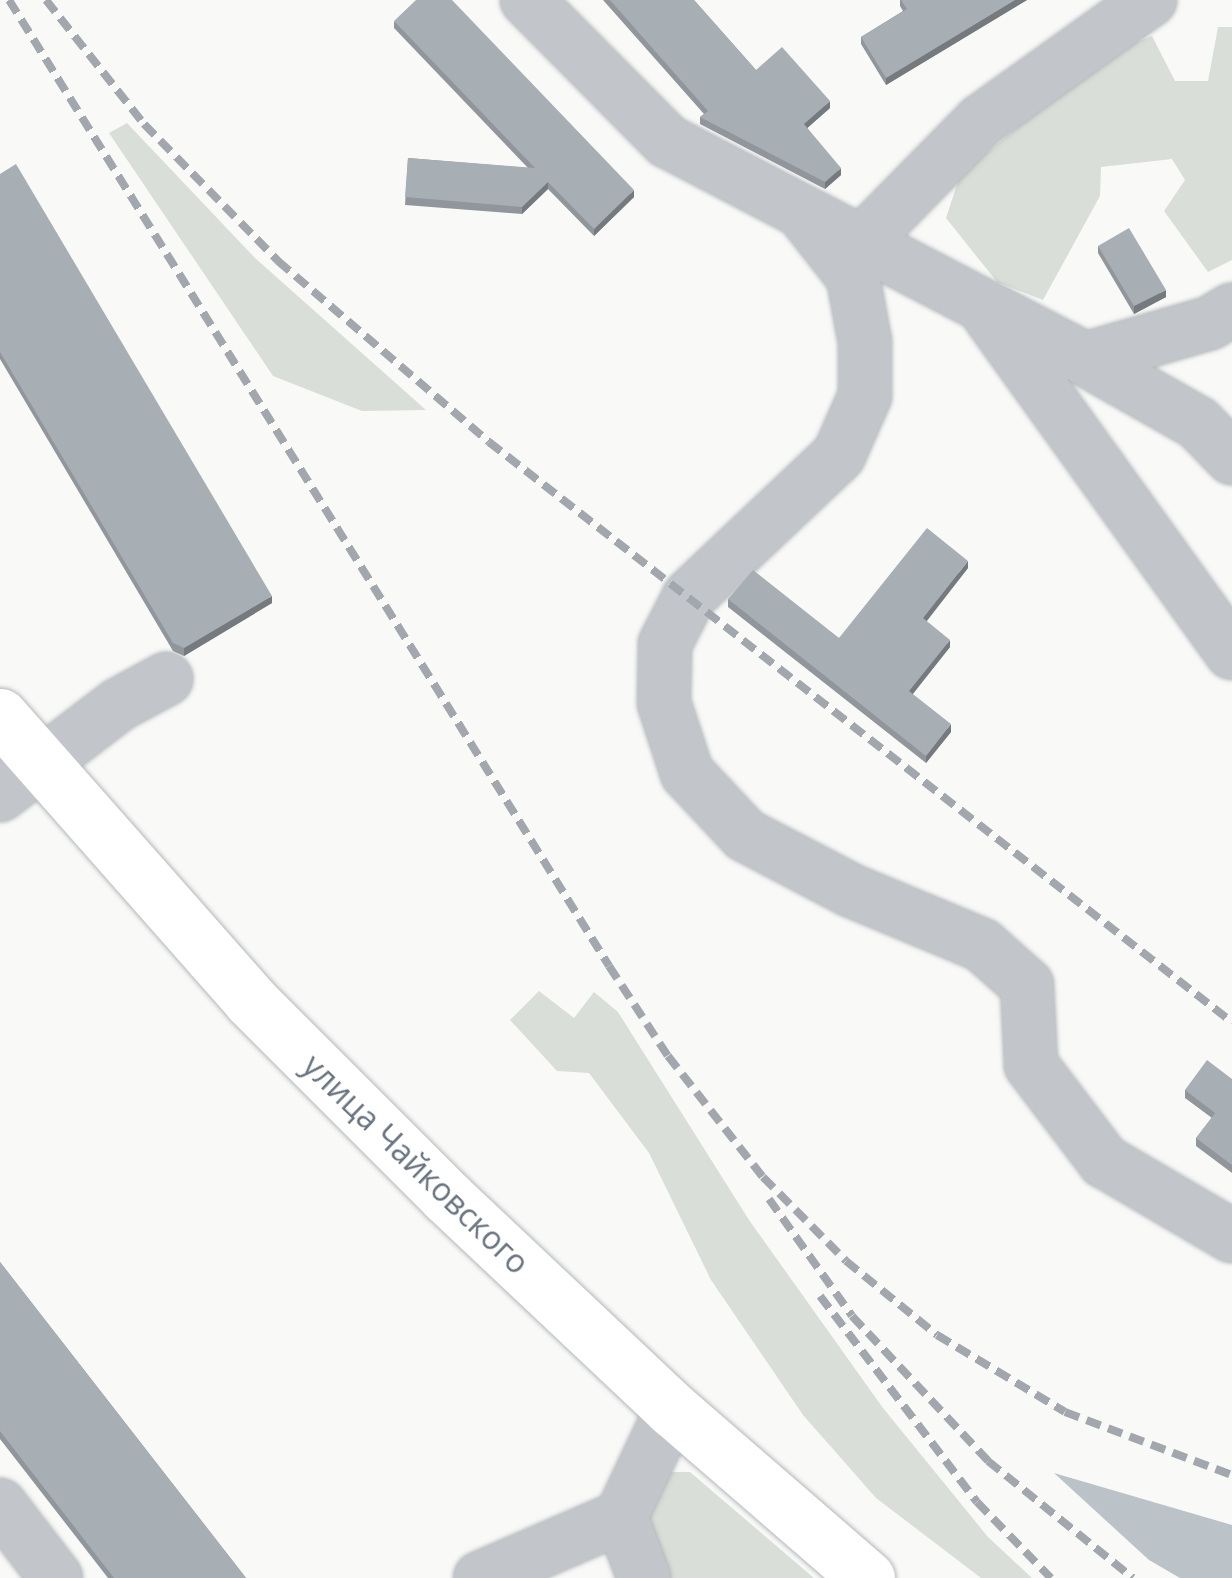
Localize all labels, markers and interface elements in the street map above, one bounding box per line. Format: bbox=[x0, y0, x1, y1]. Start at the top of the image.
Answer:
street label: улица Чайковского bbox=[295, 1046, 537, 1282]

